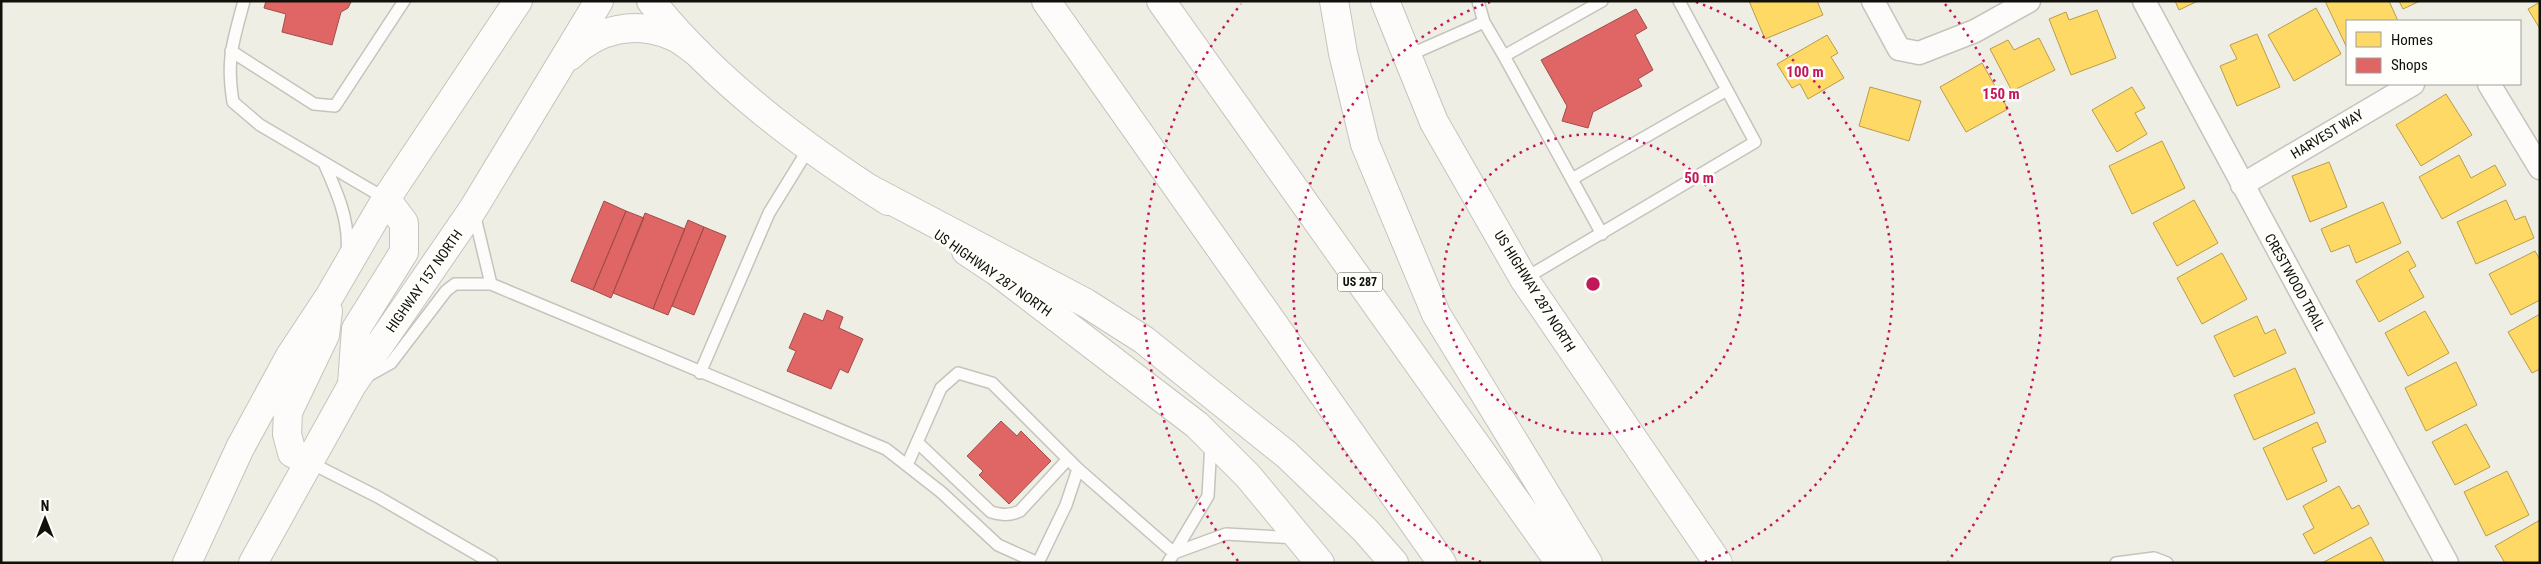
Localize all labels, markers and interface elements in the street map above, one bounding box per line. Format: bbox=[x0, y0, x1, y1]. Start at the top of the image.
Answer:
legend bbox=[2346, 20, 2521, 85]
text: Homes bbox=[2391, 31, 2433, 49]
text: Shops bbox=[2391, 56, 2428, 74]
text: 100 m bbox=[1786, 63, 1824, 81]
text: 150 m bbox=[1982, 85, 2020, 103]
street label: HARVEST WAY bbox=[2288, 106, 2367, 162]
text: 50 m bbox=[1684, 169, 1714, 187]
street label: US HIGHWAY 287 NORTH bbox=[931, 226, 1055, 320]
street label: HIGHWAY 157 NORTH bbox=[383, 227, 465, 335]
street label: US HIGHWAY 287 NORTH bbox=[1491, 228, 1579, 354]
street label: CRESTWOOD TRAIL bbox=[2262, 231, 2328, 334]
road number: US 287 bbox=[1338, 272, 1382, 292]
centre of rings bbox=[1584, 275, 1602, 293]
north arrow bbox=[20, 494, 70, 544]
text: N bbox=[41, 498, 49, 514]

